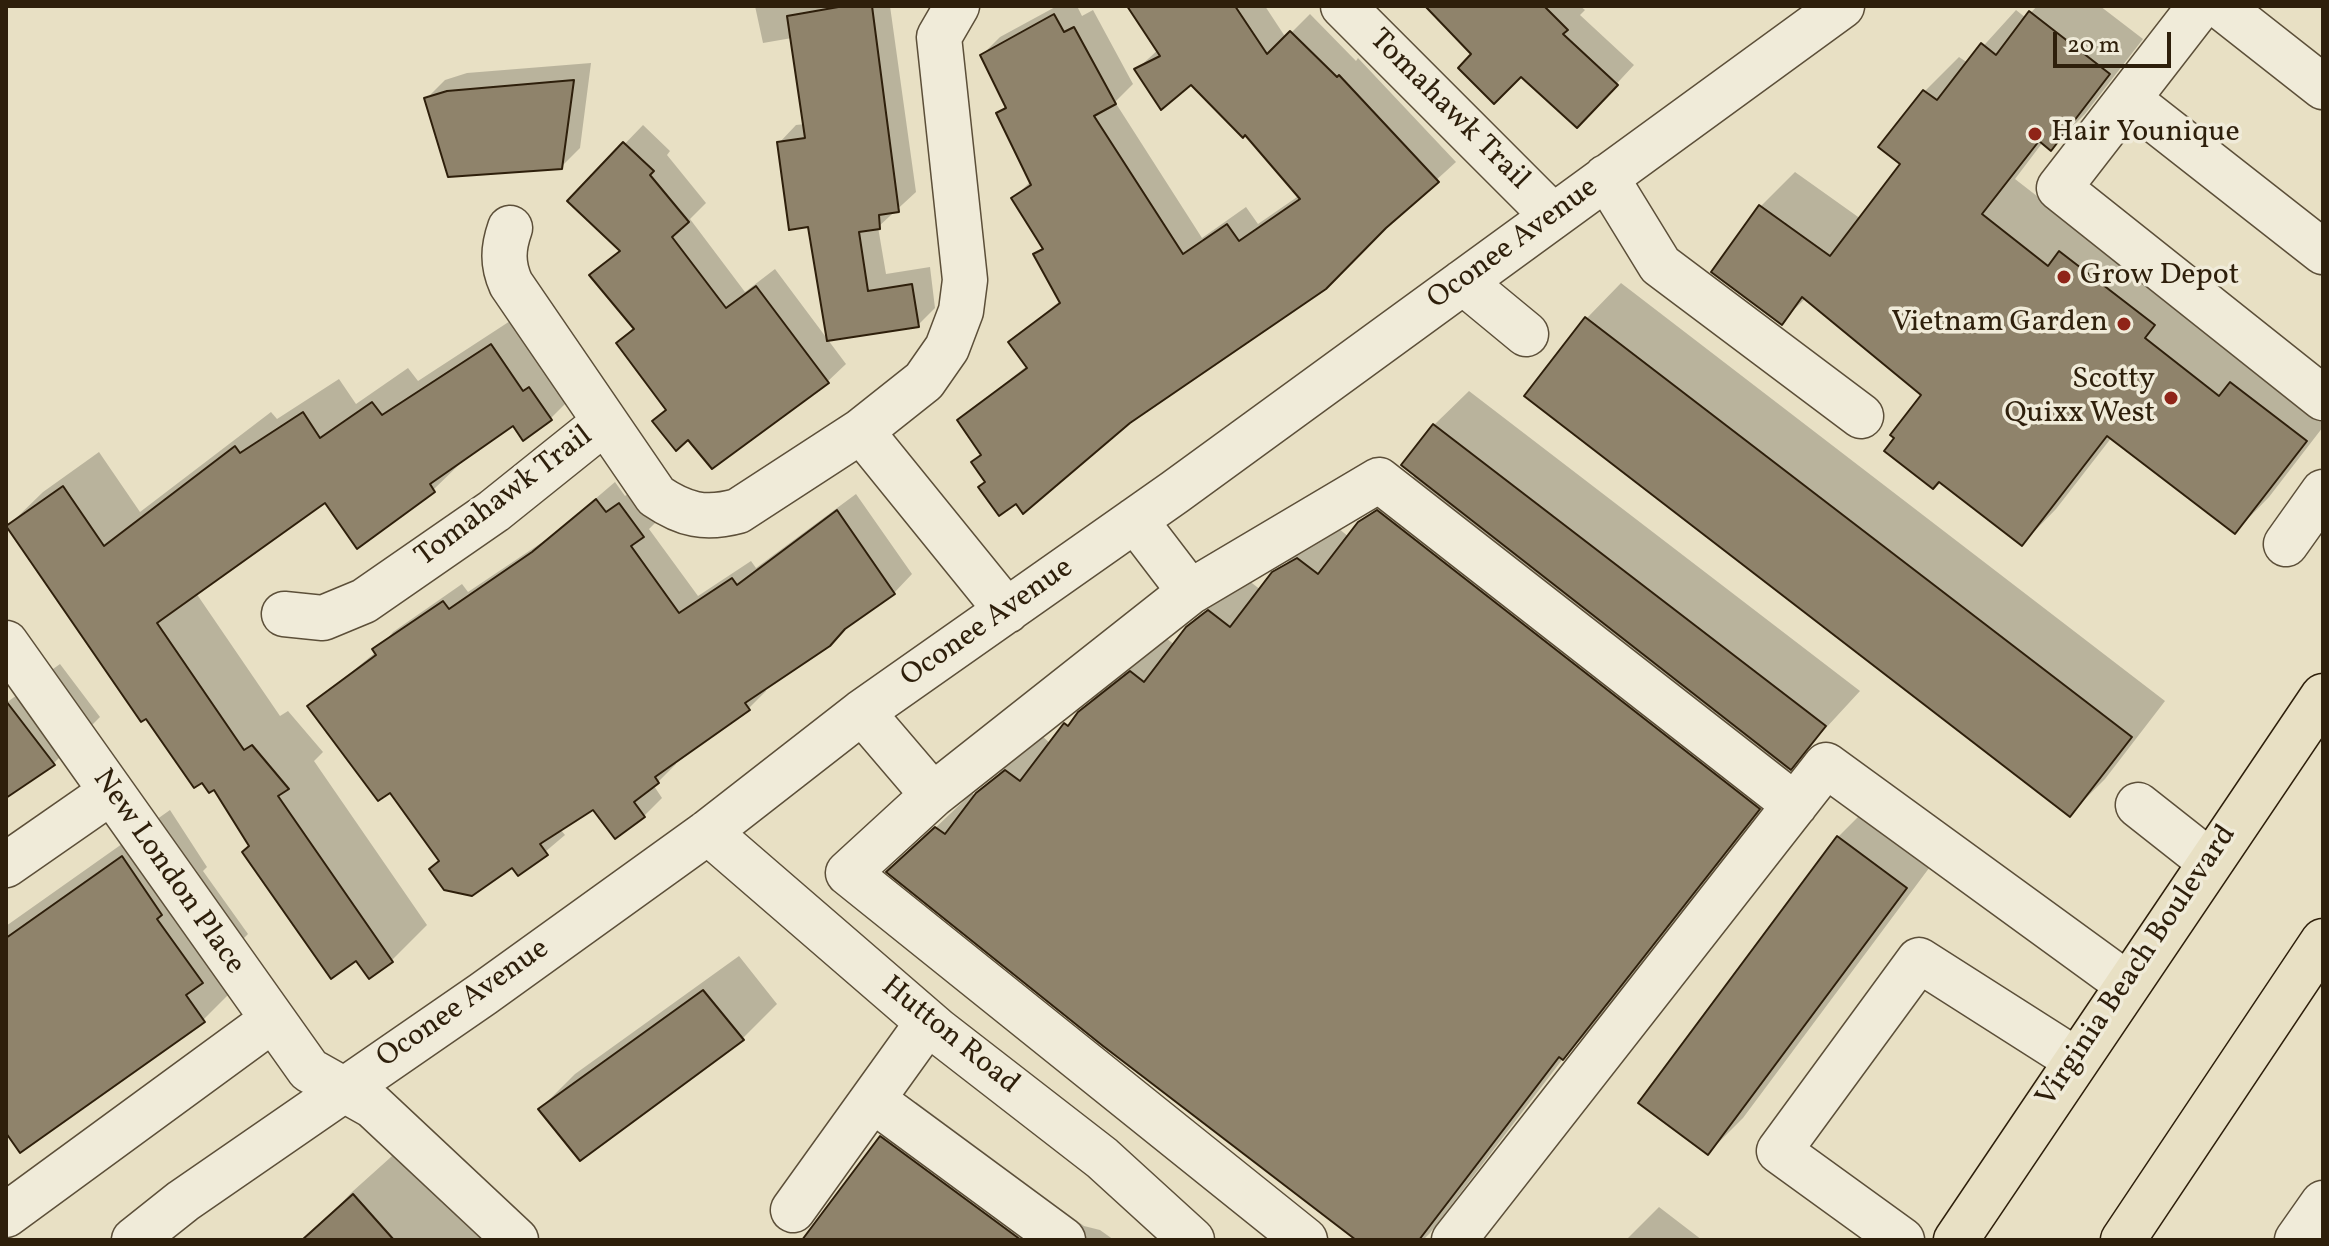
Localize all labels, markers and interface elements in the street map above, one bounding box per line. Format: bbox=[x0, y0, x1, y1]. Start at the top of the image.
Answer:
scale bar bbox=[2057, 16, 2175, 66]
street label: Tomahawk Trail bbox=[1360, 23, 1536, 199]
text: 20 m bbox=[2067, 29, 2120, 63]
place label: Hair Younique bbox=[2051, 116, 2240, 152]
marker: Hair Younique bbox=[2026, 125, 2044, 143]
street label: Oconee Avenue bbox=[1422, 171, 1606, 319]
place label: Grow Depot bbox=[2080, 259, 2239, 295]
marker: Grow Depot bbox=[2055, 268, 2073, 286]
place label: Vietnam Garden bbox=[1891, 306, 2108, 342]
marker: Vietnam Garden bbox=[2115, 315, 2133, 333]
place label: Scotty Quixx West bbox=[2005, 363, 2155, 434]
marker: Scotty Quixx West bbox=[2162, 389, 2180, 407]
street label: Tomahawk Trail bbox=[409, 420, 601, 576]
street label: Oconee Avenue bbox=[895, 551, 1081, 697]
street label: New London Place bbox=[83, 764, 251, 982]
street label: Virginia Beach Boulevard bbox=[2030, 819, 2246, 1115]
street label: Oconee Avenue bbox=[371, 932, 557, 1078]
street label: Hutton Road bbox=[873, 970, 1025, 1104]

